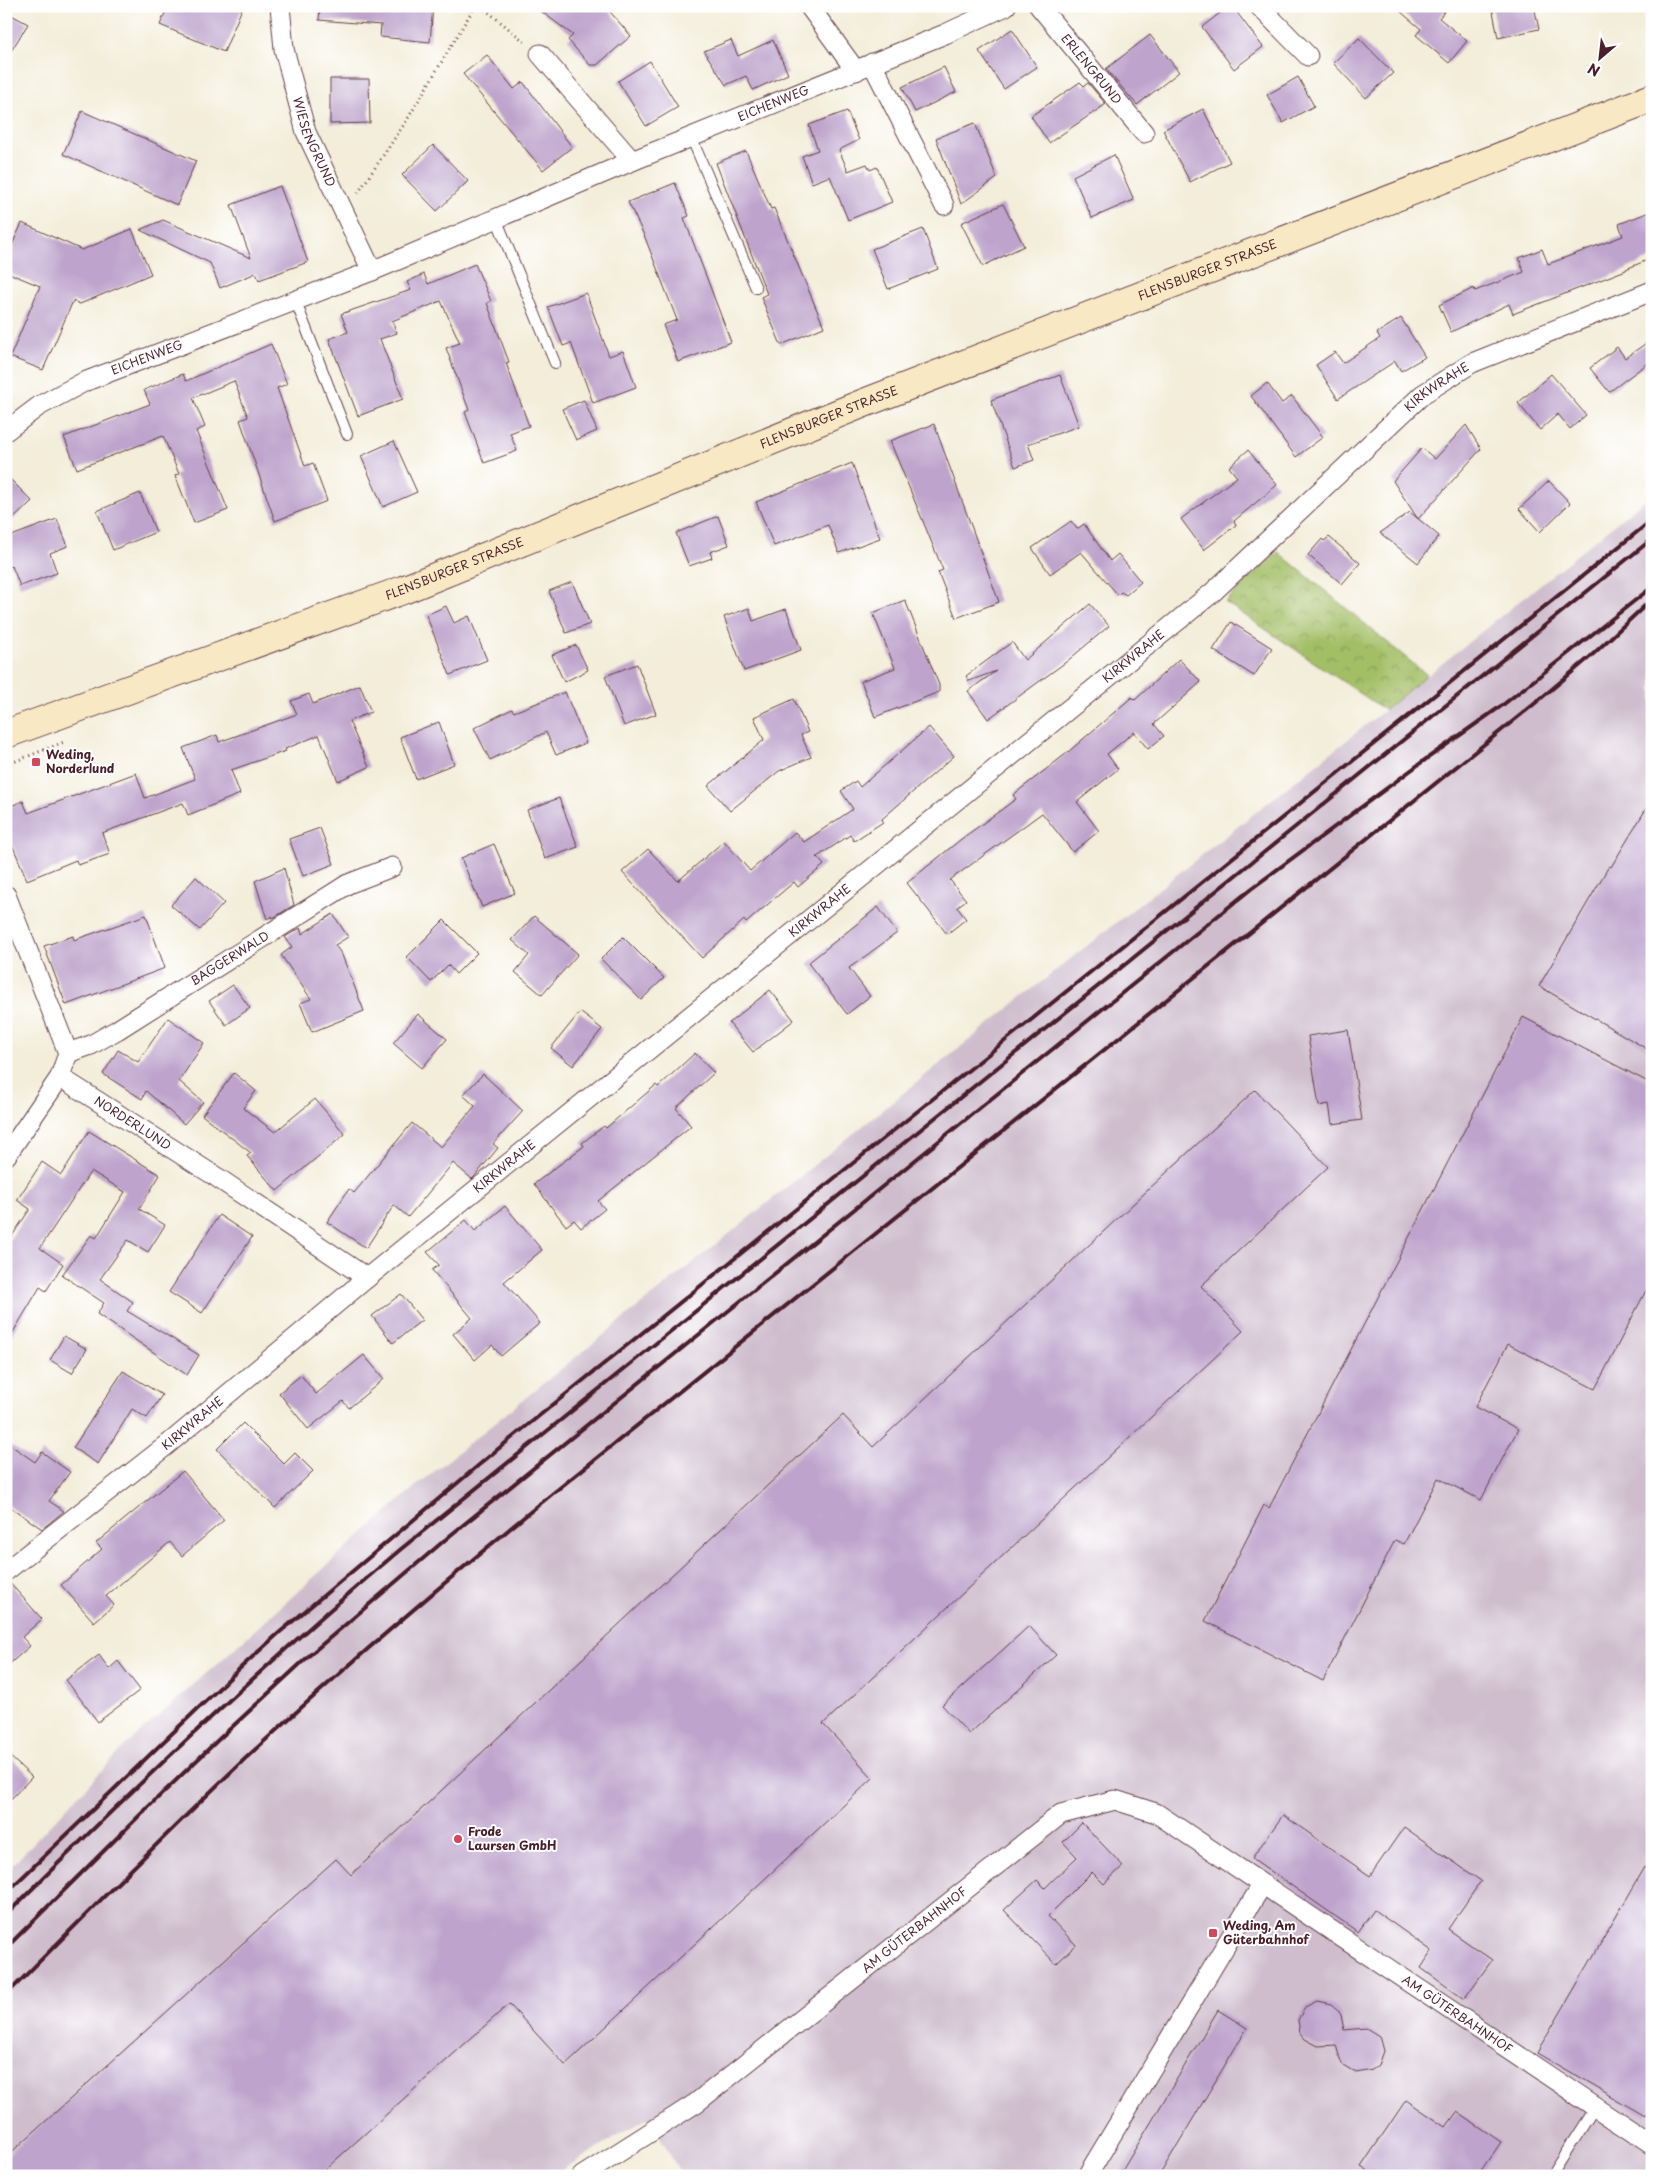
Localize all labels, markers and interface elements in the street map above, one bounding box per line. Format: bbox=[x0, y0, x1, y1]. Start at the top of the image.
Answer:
street label: ERLENGRUND bbox=[1058, 29, 1127, 108]
north arrow bbox=[1576, 32, 1626, 82]
text: N bbox=[1584, 58, 1603, 82]
street label: EICHENWEG bbox=[735, 80, 811, 125]
street label: WIESENGRUND bbox=[289, 95, 341, 189]
street label: FLENSBURGER STRASSE bbox=[1135, 234, 1279, 304]
street label: EICHENWEG bbox=[108, 335, 185, 379]
street label: KIRKWRAHE bbox=[1400, 357, 1472, 415]
street label: FLENSBURGER STRASSE bbox=[757, 381, 901, 452]
street label: FLENSBURGER STRASSE bbox=[382, 532, 526, 604]
street label: KIRKWRAHE bbox=[1098, 625, 1168, 686]
place label: Weding, Norderlund bbox=[46, 745, 115, 777]
marker: Weding, Norderlund bbox=[30, 756, 42, 768]
street label: KIRKWRAHE bbox=[784, 879, 855, 941]
street label: BAGGERWALD bbox=[187, 926, 272, 989]
street label: NORDERLUND bbox=[91, 1091, 175, 1154]
street label: KIRKWRAHE bbox=[469, 1135, 539, 1197]
street label: KIRKWRAHE bbox=[157, 1391, 227, 1454]
place label: Frode Laursen GmbH bbox=[468, 1822, 556, 1854]
marker: Frode Laursen GmbH bbox=[452, 1833, 464, 1845]
street label: AM GÜTERBAHNHOF bbox=[857, 1882, 970, 1977]
place label: Weding, Am Güterbahnhof bbox=[1223, 1916, 1310, 1948]
marker: Weding, Am Güterbahnhof bbox=[1207, 1927, 1219, 1939]
street label: AM GÜTERBAHNHOF bbox=[1399, 1970, 1517, 2057]

